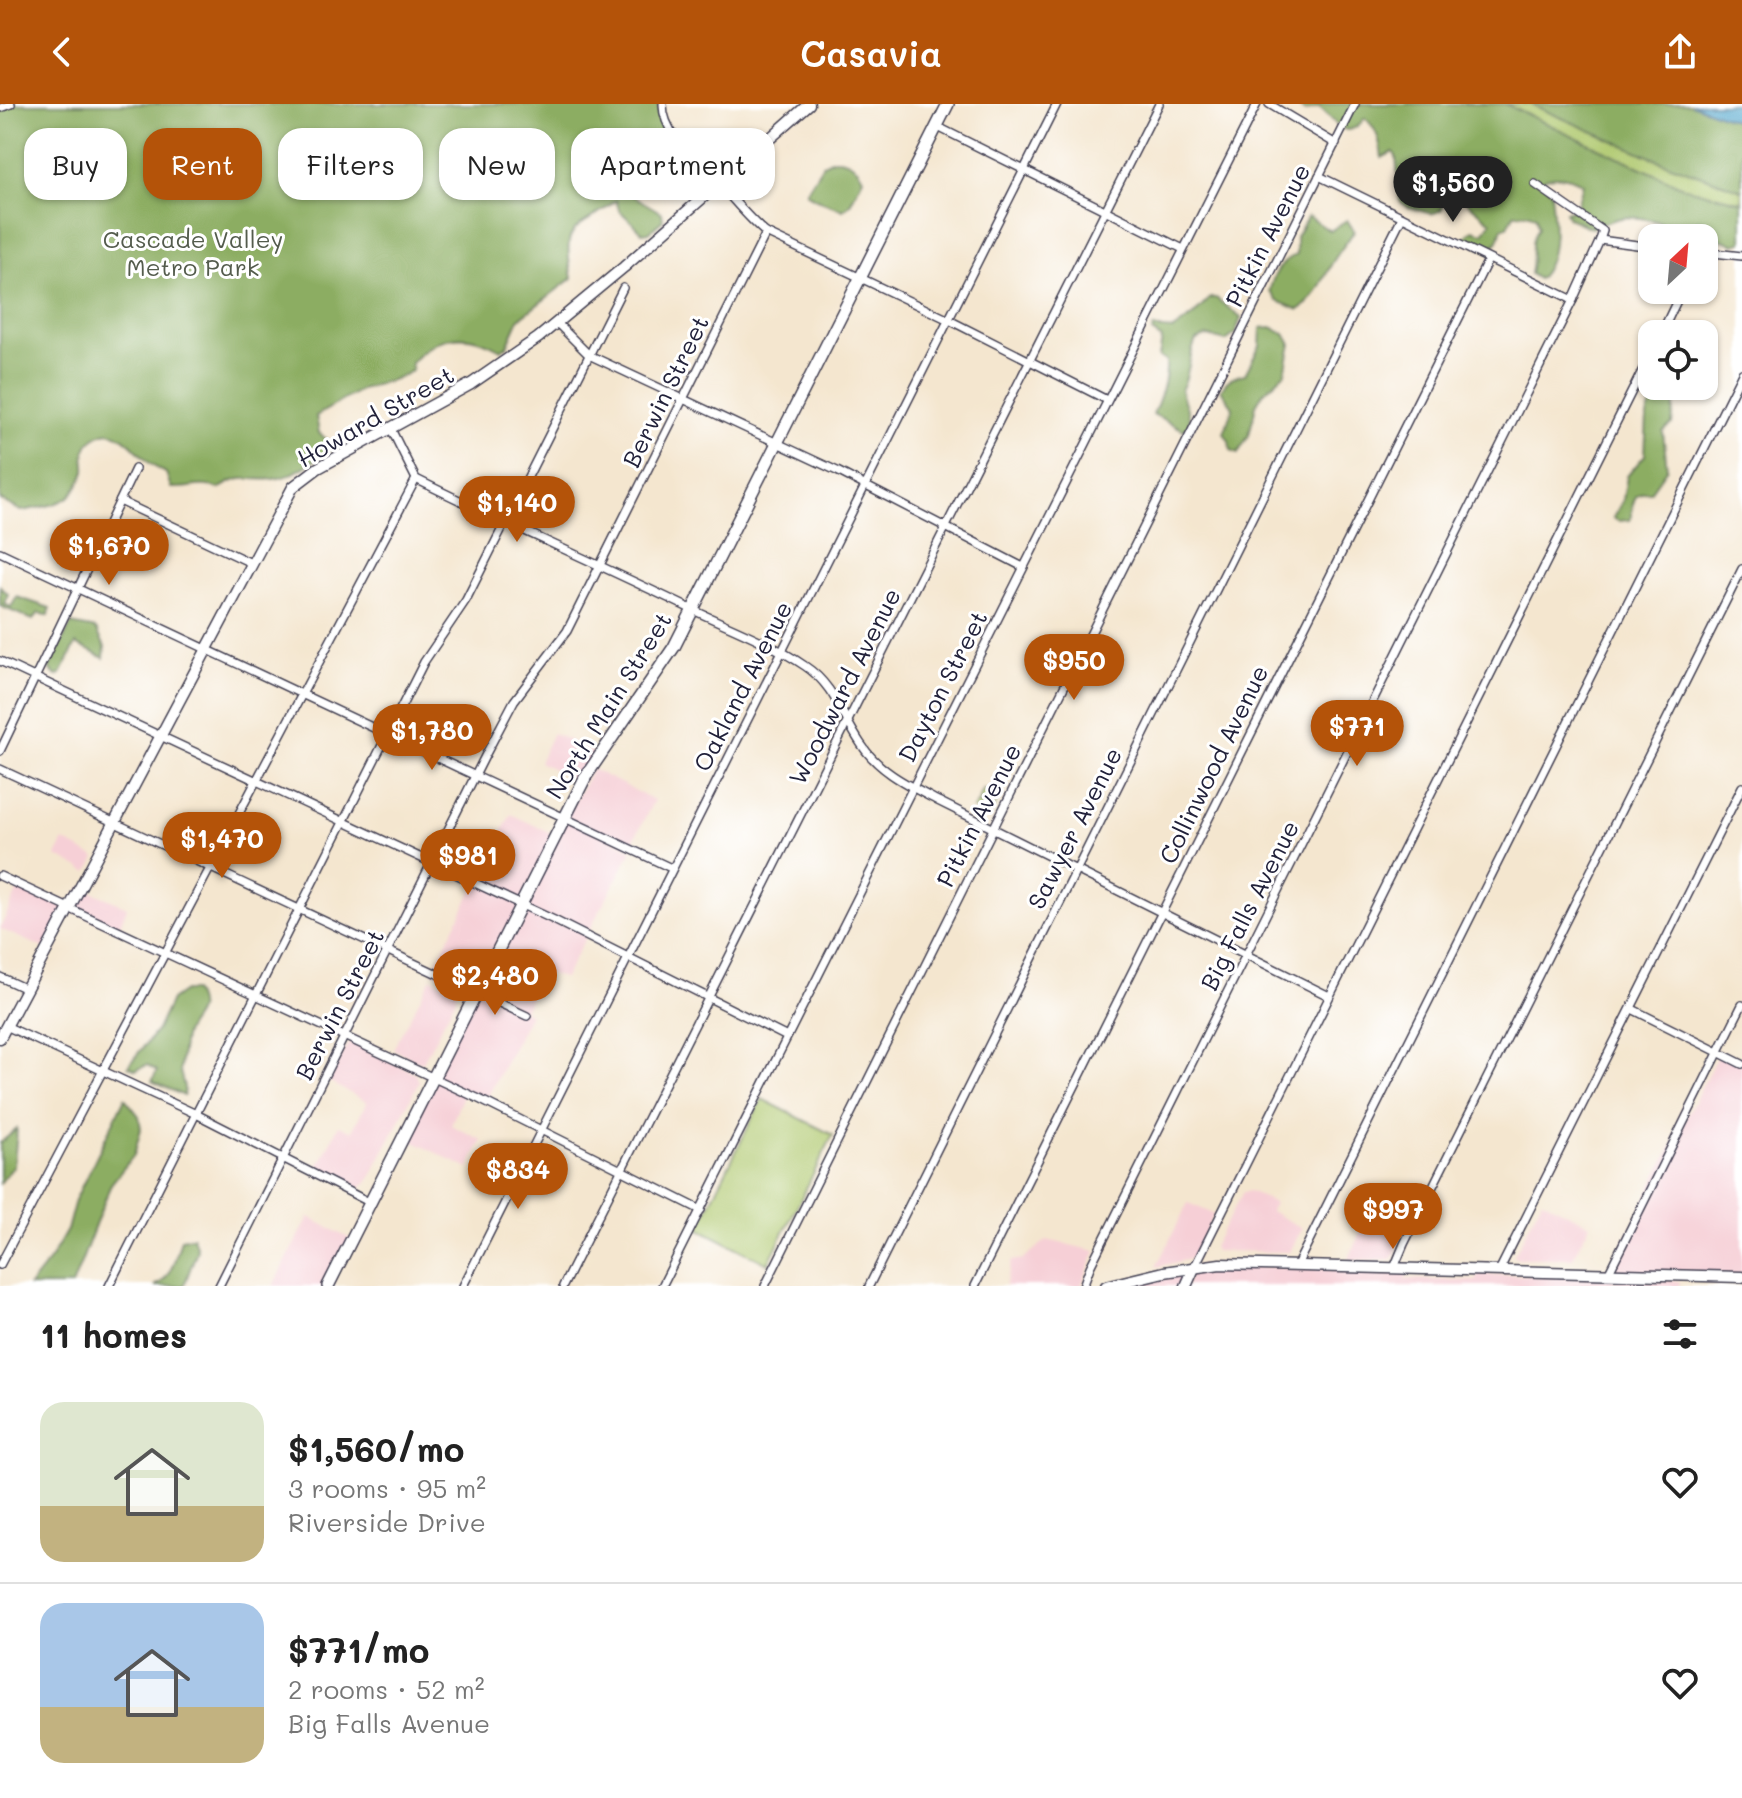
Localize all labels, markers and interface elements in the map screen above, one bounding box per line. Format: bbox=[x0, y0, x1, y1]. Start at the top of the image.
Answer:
text: Casavia bbox=[800, 29, 942, 76]
icon: back bbox=[40, 30, 84, 74]
icon: share bbox=[1658, 30, 1702, 74]
chip: Buy bbox=[24, 128, 127, 200]
chip: Rent bbox=[143, 128, 262, 200]
chip: Filters bbox=[278, 128, 423, 200]
chip: New bbox=[439, 128, 555, 200]
chip: Apartment bbox=[571, 128, 775, 200]
pin: $1,560 bbox=[1388, 156, 1518, 224]
street label: Pitkin Avenue bbox=[1218, 158, 1316, 312]
text: $1,560 bbox=[1411, 165, 1495, 199]
park label: Cascade Valley Metro Park bbox=[103, 223, 283, 282]
north arrow bbox=[1638, 224, 1718, 304]
map controls bbox=[1638, 224, 1718, 400]
street label: Berwin Street bbox=[615, 310, 715, 472]
button: locate bbox=[1638, 320, 1718, 400]
street label: Howard Street bbox=[291, 359, 459, 473]
pin: $1,140 bbox=[452, 476, 582, 544]
text: $1,140 bbox=[477, 485, 557, 519]
pin: $1,670 bbox=[44, 519, 174, 587]
text: $1,670 bbox=[68, 528, 150, 562]
street label: Woodward Avenue bbox=[781, 583, 907, 789]
street label: Oakland Avenue bbox=[686, 596, 798, 776]
street label: Dayton Street bbox=[890, 605, 994, 767]
street label: North Main Street bbox=[538, 606, 678, 804]
pin: $950 bbox=[1027, 634, 1121, 702]
text: $950 bbox=[1042, 643, 1106, 677]
street label: Collinwood Avenue bbox=[1151, 660, 1275, 868]
pin: $771 bbox=[1310, 700, 1404, 768]
pin: $1,780 bbox=[367, 704, 497, 772]
text: $771 bbox=[1329, 709, 1385, 743]
text: $1,780 bbox=[391, 713, 473, 747]
street label: Pitkin Avenue bbox=[929, 738, 1027, 892]
street label: Sawyer Avenue bbox=[1020, 742, 1128, 914]
pin: $1,470 bbox=[157, 812, 287, 880]
street label: Big Falls Avenue bbox=[1193, 815, 1305, 995]
text: $1,470 bbox=[180, 821, 264, 855]
pin: $981 bbox=[421, 829, 515, 897]
text: $981 bbox=[438, 838, 498, 872]
street label: Berwin Street bbox=[288, 923, 390, 1085]
pin: $2,480 bbox=[430, 949, 560, 1017]
text: $2,480 bbox=[451, 958, 539, 992]
pin: $834 bbox=[471, 1143, 565, 1211]
text: $834 bbox=[486, 1152, 550, 1186]
pin: $997 bbox=[1346, 1183, 1440, 1251]
text: $997 bbox=[1362, 1192, 1424, 1226]
text: 11 homes bbox=[40, 1312, 187, 1357]
icon: filters bbox=[1658, 1312, 1702, 1356]
text: $1,560/mo bbox=[288, 1426, 464, 1471]
icon: home bbox=[104, 1434, 200, 1530]
icon: heart bbox=[1658, 1460, 1702, 1504]
text: 3 rooms · 95 m² bbox=[288, 1471, 486, 1505]
text: Riverside Drive bbox=[288, 1505, 486, 1539]
text: $771/mo bbox=[288, 1627, 429, 1672]
icon: home bbox=[104, 1635, 200, 1731]
icon: heart bbox=[1658, 1661, 1702, 1705]
text: 2 rooms · 52 m² bbox=[288, 1672, 485, 1706]
text: Big Falls Avenue bbox=[288, 1706, 490, 1740]

